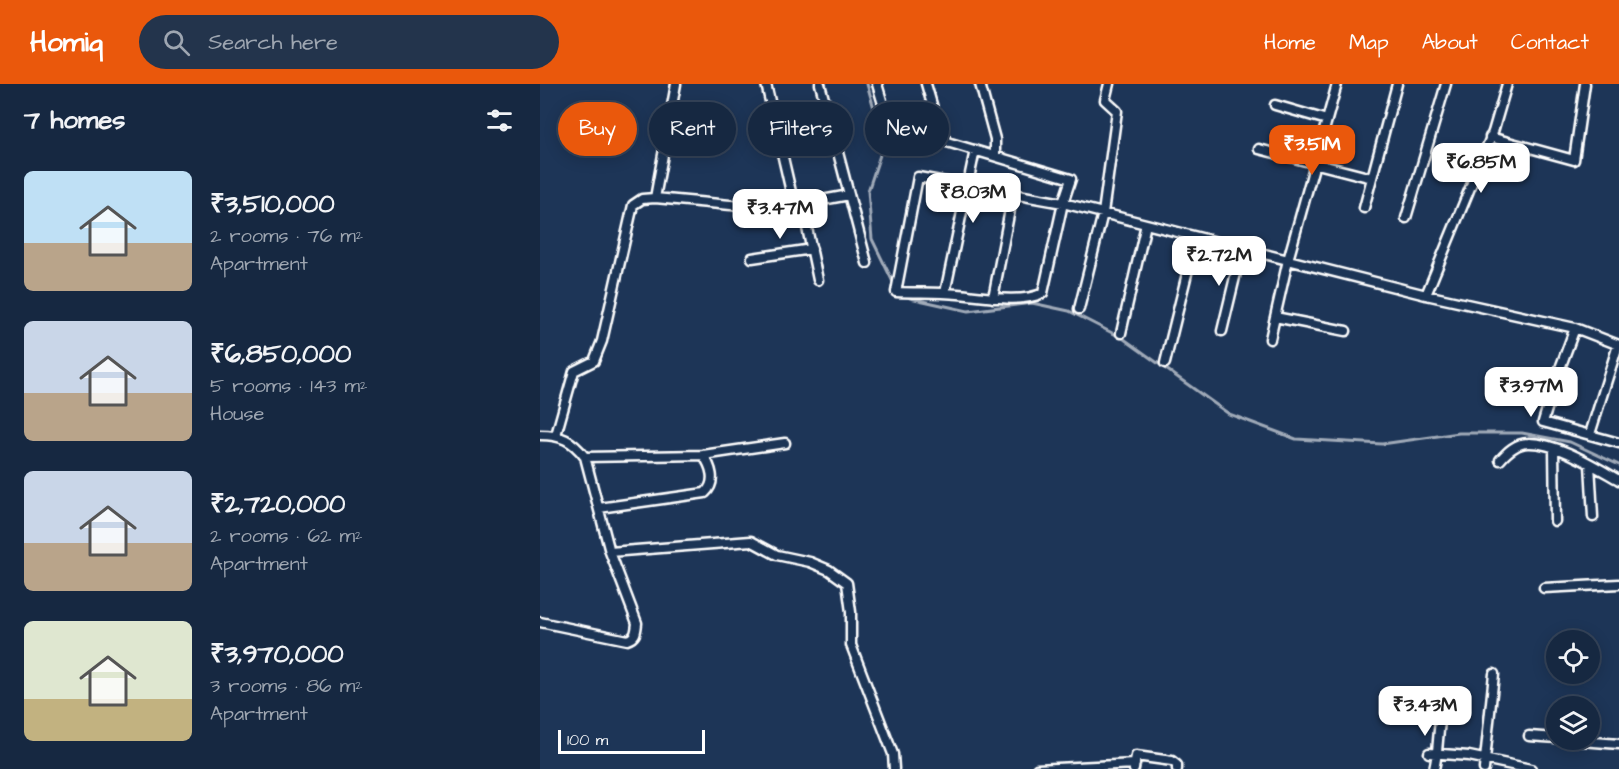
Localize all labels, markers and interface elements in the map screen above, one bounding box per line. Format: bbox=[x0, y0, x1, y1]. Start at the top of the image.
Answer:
search box bbox=[139, 15, 559, 69]
text: Homiq bbox=[30, 23, 103, 62]
icon: search bbox=[160, 26, 193, 59]
text: Search here bbox=[208, 27, 338, 58]
text: Home bbox=[1264, 28, 1316, 57]
text: Map bbox=[1349, 28, 1389, 57]
text: About bbox=[1422, 28, 1478, 57]
text: Contact bbox=[1511, 28, 1589, 57]
text: 7 homes bbox=[24, 102, 125, 138]
chip: Buy bbox=[558, 102, 637, 156]
chip: Rent bbox=[649, 102, 736, 156]
chip: Filters bbox=[748, 102, 853, 156]
chip: New bbox=[865, 102, 949, 156]
icon: filters bbox=[483, 104, 516, 137]
pin: ₹3.51M bbox=[1263, 125, 1361, 176]
text: ₹3.51M bbox=[1283, 130, 1341, 158]
pin: ₹6.85M bbox=[1432, 143, 1530, 194]
text: ₹6.85M bbox=[1446, 148, 1516, 176]
pin: ₹8.03M bbox=[924, 173, 1022, 224]
text: ₹8.03M bbox=[940, 178, 1006, 206]
text: ₹3,510,000 bbox=[210, 186, 335, 222]
pin: ₹3.47M bbox=[731, 189, 829, 240]
text: ₹3.47M bbox=[747, 194, 813, 222]
icon: home bbox=[72, 195, 144, 267]
text: 2 rooms · 76 m² bbox=[210, 222, 363, 250]
pin: ₹2.72M bbox=[1170, 236, 1268, 287]
text: ₹2.72M bbox=[1186, 241, 1252, 269]
text: Apartment bbox=[210, 250, 308, 278]
text: ₹6,850,000 bbox=[210, 336, 351, 372]
icon: home bbox=[72, 345, 144, 417]
pin: ₹3.97M bbox=[1482, 367, 1580, 418]
text: 5 rooms · 143 m² bbox=[210, 372, 368, 400]
text: ₹3.97M bbox=[1499, 372, 1563, 400]
text: House bbox=[210, 400, 264, 428]
text: ₹2,720,000 bbox=[210, 486, 345, 522]
icon: home bbox=[72, 495, 144, 567]
text: 2 rooms · 62 m² bbox=[210, 522, 362, 550]
text: Apartment bbox=[210, 550, 308, 578]
map controls bbox=[1546, 630, 1600, 750]
button: locate bbox=[1546, 630, 1600, 684]
text: ₹3,970,000 bbox=[210, 636, 344, 672]
icon: home bbox=[72, 645, 144, 717]
text: 3 rooms · 86 m² bbox=[210, 672, 363, 700]
pin: ₹3.43M bbox=[1376, 686, 1474, 737]
text: ₹3.43M bbox=[1393, 691, 1457, 719]
button: layers bbox=[1546, 696, 1600, 750]
text: Apartment bbox=[210, 700, 308, 728]
scale bar bbox=[558, 727, 705, 754]
text: 100 m bbox=[567, 729, 608, 751]

